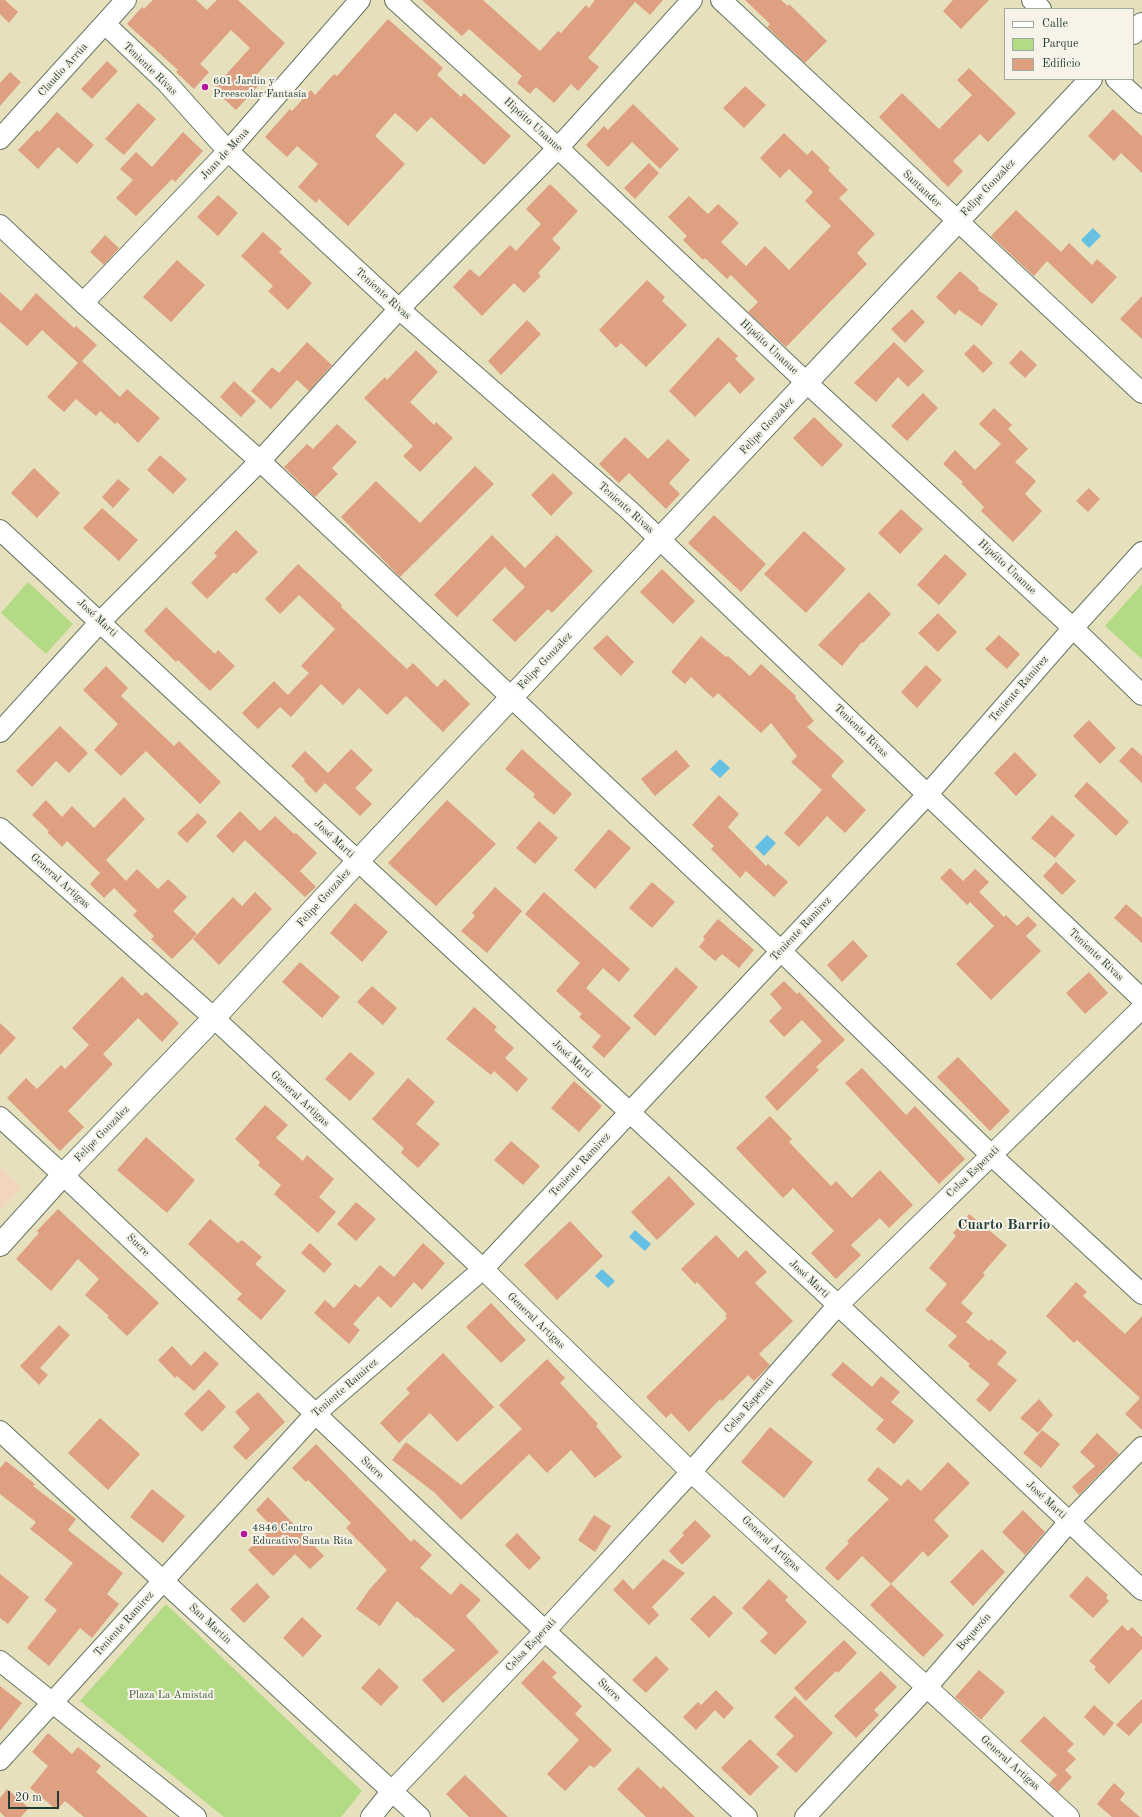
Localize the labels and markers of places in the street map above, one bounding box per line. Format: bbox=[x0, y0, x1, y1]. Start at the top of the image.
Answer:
place label: 601 Jardin y Preescolar Fantasia bbox=[213, 74, 307, 100]
marker: 601 Jardin y Preescolar Fantasia bbox=[200, 82, 210, 92]
place label: 4846 Centro Educativo Santa Rita bbox=[252, 1521, 353, 1547]
marker: 4846 Centro Educativo Santa Rita bbox=[239, 1529, 249, 1539]

